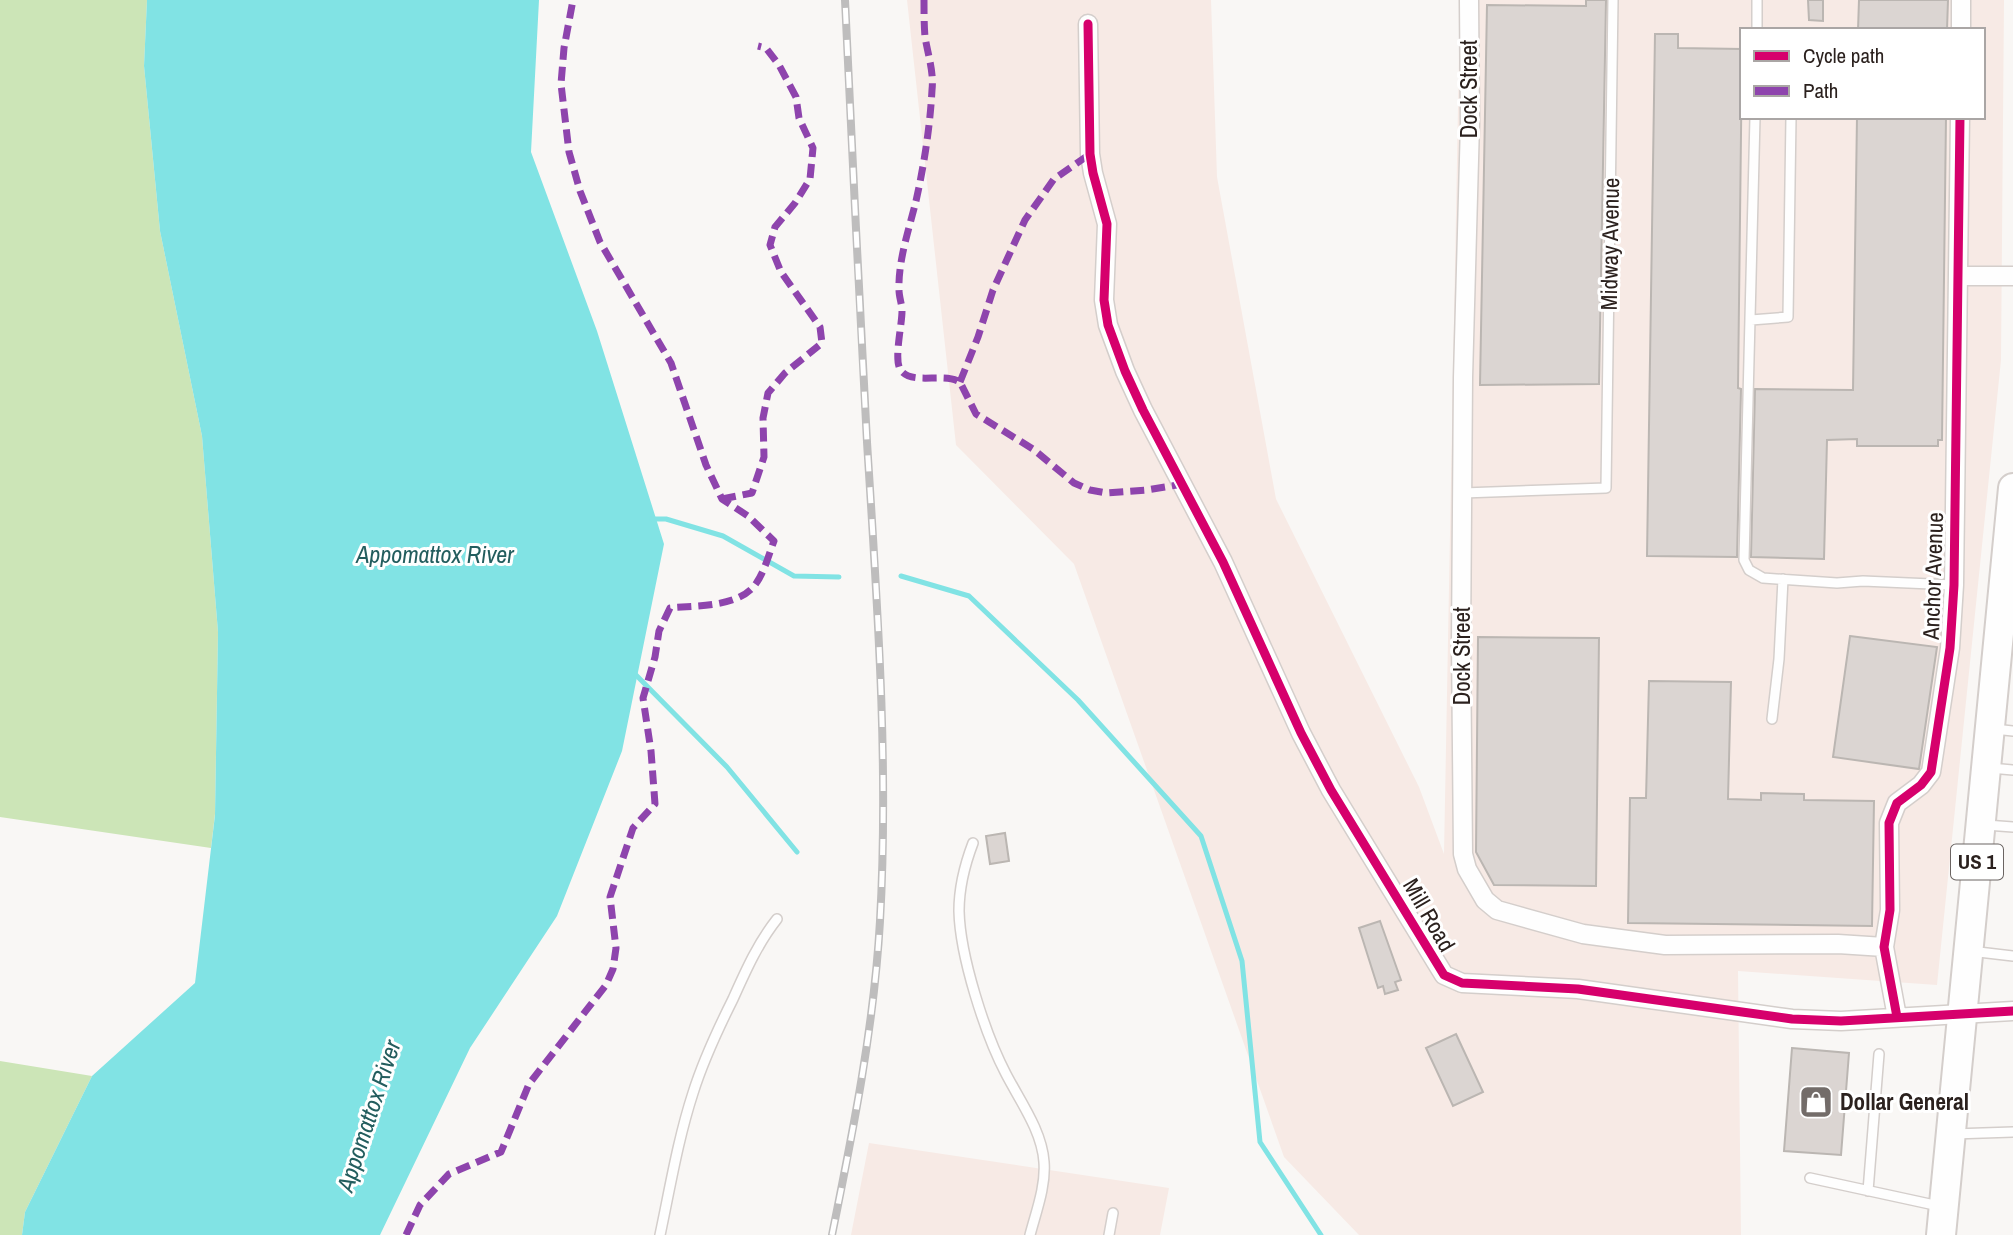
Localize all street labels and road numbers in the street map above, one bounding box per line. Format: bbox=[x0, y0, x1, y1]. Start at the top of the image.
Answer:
street label: Dock Street bbox=[1453, 40, 1484, 138]
street label: Midway Avenue bbox=[1593, 177, 1626, 311]
street label: Anchor Avenue bbox=[1915, 512, 1950, 641]
street label: Dock Street bbox=[1446, 607, 1477, 705]
road number: US 1 bbox=[1951, 844, 2003, 880]
street label: Mill Road bbox=[1396, 873, 1463, 957]

